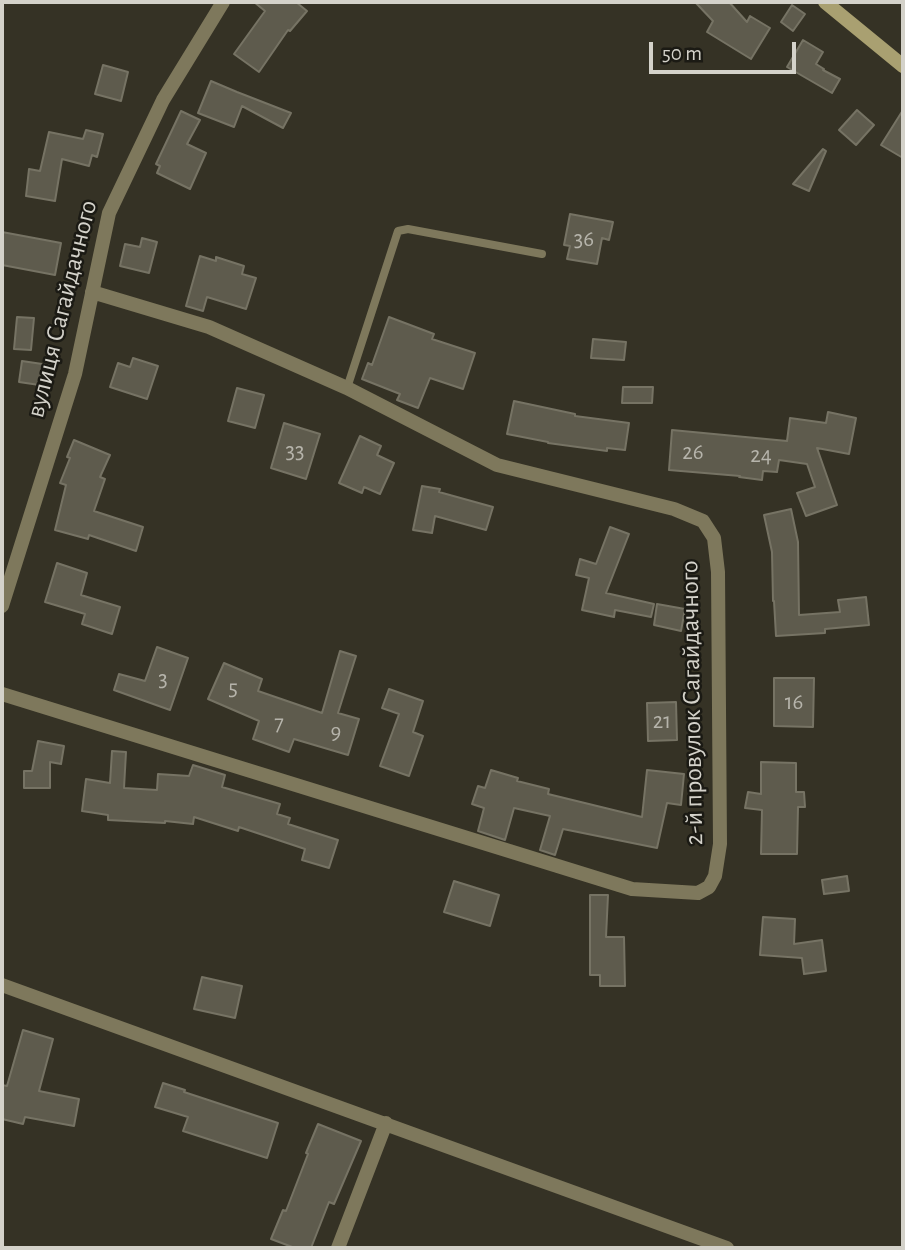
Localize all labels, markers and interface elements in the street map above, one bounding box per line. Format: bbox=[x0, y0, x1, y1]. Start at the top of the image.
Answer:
scale bar bbox=[653, 28, 800, 72]
text: 50 m bbox=[662, 43, 702, 64]
street label: вулиця Сагайдачного bbox=[20, 197, 104, 421]
house number: 36 bbox=[574, 225, 594, 253]
house number: 33 bbox=[286, 437, 304, 465]
house number: 26 bbox=[682, 438, 704, 466]
house number: 24 bbox=[750, 441, 772, 469]
street label: 2-й провулок Сагайдачного bbox=[674, 560, 710, 846]
house number: 3 bbox=[158, 665, 168, 693]
house number: 5 bbox=[228, 674, 238, 702]
house number: 16 bbox=[785, 688, 803, 716]
house number: 21 bbox=[653, 707, 671, 735]
house number: 7 bbox=[274, 709, 284, 737]
house number: 9 bbox=[331, 718, 341, 746]

